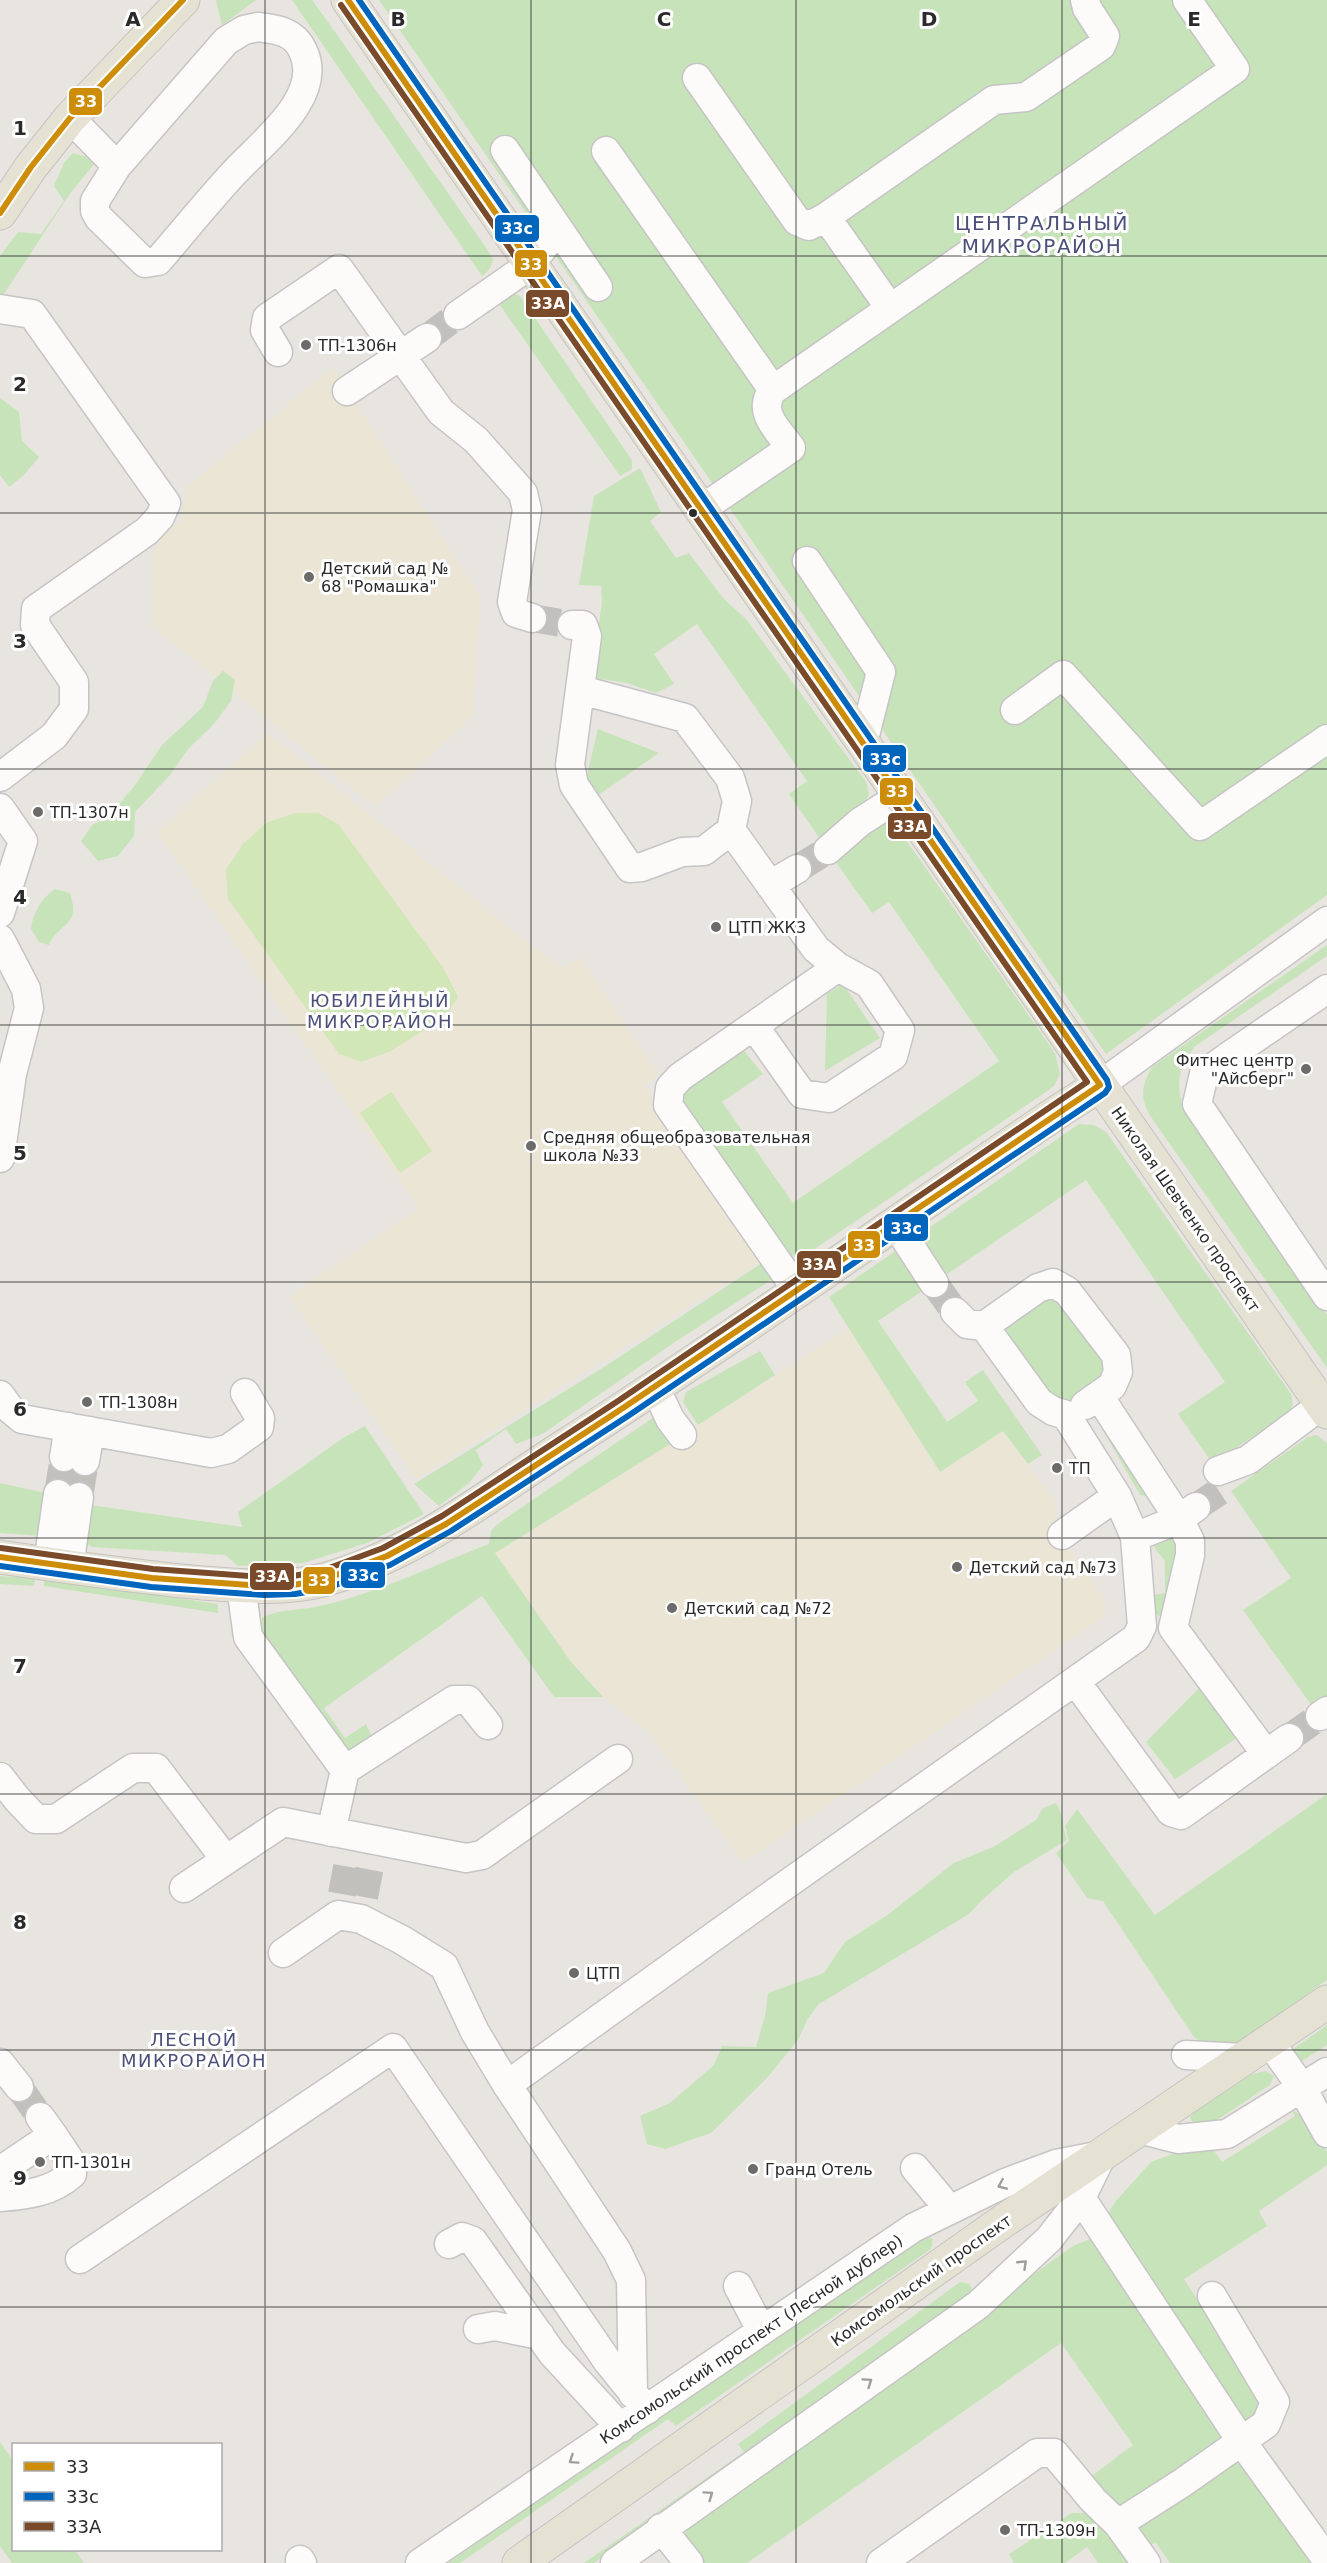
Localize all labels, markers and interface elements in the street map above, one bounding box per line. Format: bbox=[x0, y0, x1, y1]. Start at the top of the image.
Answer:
text: A bbox=[125, 7, 141, 31]
text: B bbox=[390, 7, 406, 31]
text: C bbox=[657, 7, 671, 31]
text: D bbox=[921, 7, 937, 31]
text: E bbox=[1187, 7, 1201, 31]
line badge: 33 bbox=[68, 87, 103, 116]
text: 33 bbox=[75, 92, 97, 111]
text: 1 bbox=[13, 116, 27, 140]
district label: ЦЕНТРАЛЬНЫЙ МИКРОРАЙОН bbox=[955, 211, 1129, 258]
line badge: 33с bbox=[494, 214, 540, 243]
text: 33с bbox=[501, 219, 533, 238]
line badge: 33 bbox=[514, 249, 548, 278]
text: 33 bbox=[520, 255, 542, 274]
line badge: 33А bbox=[525, 289, 570, 318]
text: 33А bbox=[531, 294, 566, 313]
place label: ТП-1306н bbox=[317, 336, 397, 355]
marker: ТП-1306н bbox=[299, 338, 313, 352]
text: 2 bbox=[13, 372, 27, 396]
unlabelled marker bbox=[687, 507, 699, 519]
place label: Детский сад № 68 "Ромашка" bbox=[321, 559, 448, 596]
marker: Детский сад № 68 "Ромашка" bbox=[302, 570, 316, 584]
text: 3 bbox=[13, 629, 27, 653]
line badge: 33с bbox=[862, 744, 907, 773]
text: 33с bbox=[869, 750, 901, 769]
line badge: 33 bbox=[879, 777, 914, 806]
text: 33 bbox=[886, 782, 908, 801]
place label: ТП-1307н bbox=[49, 803, 129, 822]
marker: ТП-1307н bbox=[31, 805, 45, 819]
line badge: 33А bbox=[887, 812, 932, 840]
text: 33А bbox=[893, 817, 928, 836]
text: 4 bbox=[13, 885, 27, 909]
place label: ЦТП ЖК3 bbox=[728, 918, 806, 937]
marker: ЦТП ЖК3 bbox=[709, 920, 723, 934]
district label: ЮБИЛЕЙНЫЙ МИКРОРАЙОН bbox=[307, 990, 453, 1032]
place label: Фитнес центр "Айсберг" bbox=[1176, 1051, 1294, 1088]
marker: Фитнес центр "Айсберг" bbox=[1299, 1062, 1313, 1076]
street label: Николая Шевченко проспект bbox=[1107, 1103, 1264, 1315]
place label: Средняя общеобразовательная школа №33 bbox=[543, 1128, 810, 1165]
marker: Средняя общеобразовательная школа №33 bbox=[524, 1139, 538, 1153]
text: 5 bbox=[13, 1141, 27, 1165]
line badge: 33с bbox=[883, 1213, 929, 1242]
text: 33с bbox=[890, 1219, 922, 1238]
line badge: 33 bbox=[847, 1230, 881, 1259]
text: 33 bbox=[853, 1236, 875, 1255]
line badge: 33А bbox=[796, 1250, 842, 1279]
text: 33А bbox=[802, 1255, 837, 1274]
place label: ТП-1308н bbox=[98, 1393, 178, 1412]
marker: ТП-1308н bbox=[80, 1395, 94, 1409]
text: 6 bbox=[13, 1397, 27, 1421]
place label: ТП bbox=[1068, 1459, 1091, 1478]
marker: ТП bbox=[1050, 1461, 1064, 1475]
place label: Детский сад №73 bbox=[969, 1558, 1117, 1577]
marker: Детский сад №73 bbox=[950, 1560, 964, 1574]
line badge: 33с bbox=[340, 1561, 386, 1589]
line badge: 33А bbox=[249, 1562, 295, 1591]
line badge: 33 bbox=[302, 1566, 336, 1595]
text: 33с bbox=[347, 1566, 379, 1585]
text: 33А bbox=[255, 1567, 290, 1586]
text: 33 bbox=[308, 1571, 330, 1590]
place label: Детский сад №72 bbox=[684, 1599, 832, 1618]
marker: Детский сад №72 bbox=[665, 1601, 679, 1615]
text: 7 bbox=[13, 1654, 27, 1678]
text: 8 bbox=[13, 1910, 27, 1934]
place label: ЦТП bbox=[586, 1964, 620, 1983]
marker: ЦТП bbox=[567, 1966, 581, 1980]
district label: ЛЕСНОЙ МИКРОРАЙОН bbox=[121, 2029, 267, 2071]
place label: ТП-1301н bbox=[51, 2153, 131, 2172]
marker: ТП-1301н bbox=[33, 2155, 47, 2169]
place label: Гранд Отель bbox=[765, 2160, 873, 2179]
marker: Гранд Отель bbox=[746, 2162, 760, 2176]
text: 9 bbox=[13, 2166, 27, 2190]
one-way arrow bbox=[997, 2177, 1008, 2189]
street label: Комсомольский проспект bbox=[827, 2211, 1015, 2350]
street label: Комсомольский проспект (Лесной дублер) bbox=[596, 2231, 906, 2448]
one-way arrow bbox=[1016, 2261, 1027, 2272]
one-way arrow bbox=[862, 2378, 873, 2389]
legend bbox=[12, 2443, 222, 2551]
one-way arrow bbox=[568, 2453, 579, 2464]
text: 33 bbox=[66, 2456, 89, 2477]
text: 33с bbox=[66, 2486, 99, 2507]
one-way arrow bbox=[702, 2491, 713, 2502]
text: 33А bbox=[66, 2516, 102, 2537]
place label: ТП-1309н bbox=[1016, 2521, 1096, 2540]
marker: ТП-1309н bbox=[998, 2523, 1012, 2537]

